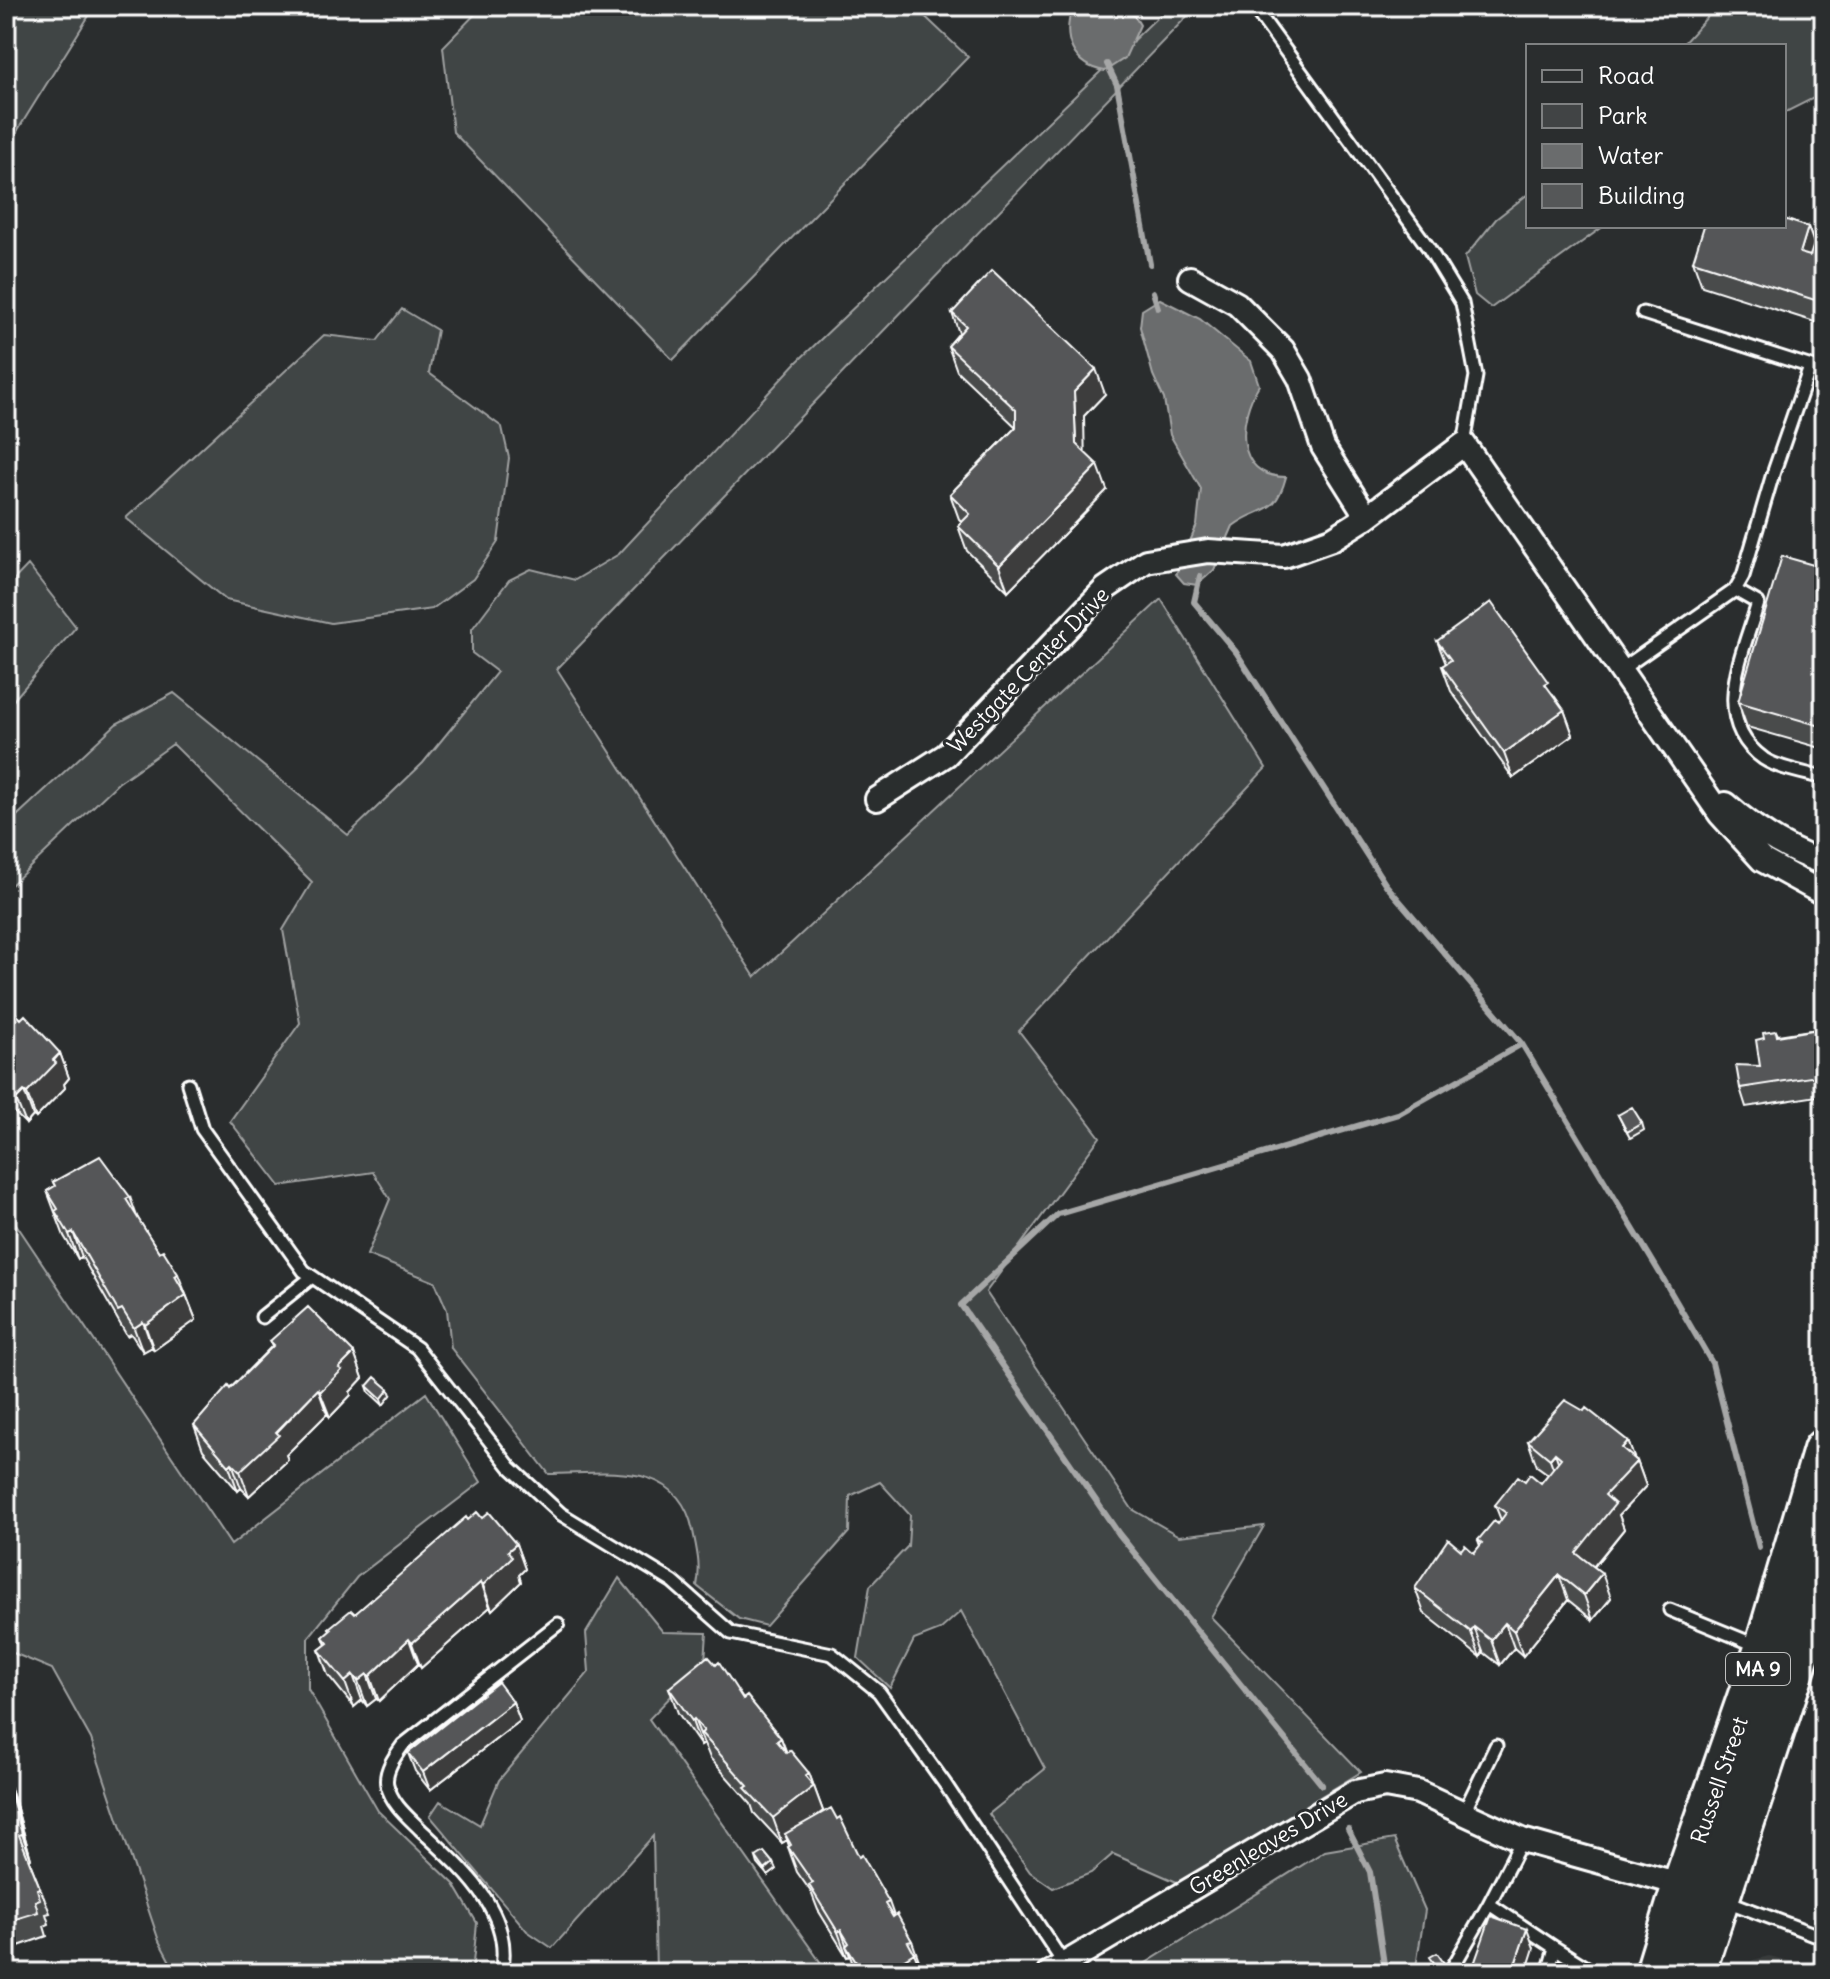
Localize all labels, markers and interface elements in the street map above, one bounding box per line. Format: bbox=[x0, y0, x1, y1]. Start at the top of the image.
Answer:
legend bbox=[1526, 44, 1786, 228]
text: Road bbox=[1598, 60, 1654, 90]
text: Park bbox=[1598, 100, 1648, 130]
text: Water bbox=[1598, 140, 1663, 170]
text: Building bbox=[1598, 180, 1685, 210]
street label: Westgate Center Drive bbox=[941, 581, 1115, 759]
road number: MA 9 bbox=[1726, 1653, 1790, 1685]
street label: Russell Street bbox=[1684, 1713, 1754, 1847]
street label: Greenleaves Drive bbox=[1184, 1785, 1352, 1901]

